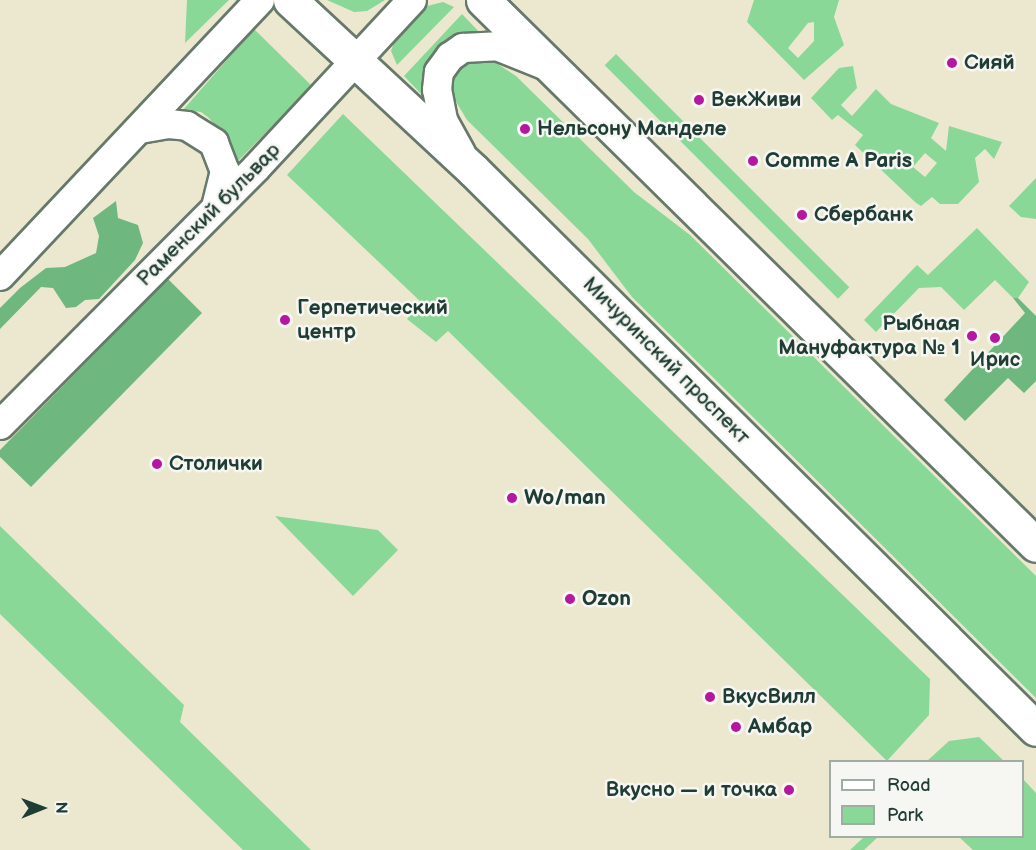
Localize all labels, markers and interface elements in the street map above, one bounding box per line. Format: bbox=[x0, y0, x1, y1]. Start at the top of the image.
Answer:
place label: Сияй bbox=[964, 50, 1015, 76]
marker: Сияй bbox=[945, 56, 959, 70]
place label: ВекЖиви bbox=[711, 87, 801, 113]
marker: ВекЖиви bbox=[692, 93, 706, 107]
place label: Нельсону Манделе bbox=[537, 116, 727, 142]
marker: Нельсону Манделе bbox=[518, 122, 532, 136]
street label: Раменский бульвар bbox=[132, 138, 286, 292]
place label: Comme A Paris bbox=[765, 148, 912, 174]
marker: Comme A Paris bbox=[746, 154, 760, 168]
place label: Сбербанк bbox=[814, 202, 913, 228]
marker: Сбербанк bbox=[795, 208, 809, 222]
street label: Мичуринский проспект bbox=[577, 272, 755, 450]
place label: Герпетический центр bbox=[297, 295, 448, 345]
place label: Рыбная Мануфактура № 1 bbox=[778, 311, 960, 361]
marker: Герпетический центр bbox=[278, 313, 292, 327]
marker: Рыбная Мануфактура № 1 bbox=[965, 329, 979, 343]
marker: Ирис bbox=[988, 331, 1002, 345]
place label: Ирис bbox=[970, 347, 1020, 373]
place label: Столички bbox=[169, 451, 263, 477]
marker: Столички bbox=[150, 457, 164, 471]
place label: Wo/man bbox=[524, 485, 606, 511]
marker: Wo/man bbox=[505, 491, 519, 505]
place label: Ozon bbox=[582, 586, 631, 612]
marker: Ozon bbox=[563, 592, 577, 606]
place label: ВкусВилл bbox=[722, 684, 816, 710]
marker: ВкусВилл bbox=[703, 690, 717, 704]
place label: Амбар bbox=[748, 714, 812, 740]
marker: Амбар bbox=[729, 720, 743, 734]
legend bbox=[829, 760, 1024, 838]
text: Road bbox=[887, 775, 931, 796]
place label: Вкусно — и точка bbox=[606, 777, 777, 803]
north arrow bbox=[12, 778, 72, 838]
marker: Вкусно — и точка bbox=[782, 783, 796, 797]
text: N bbox=[51, 801, 70, 814]
text: Park bbox=[887, 805, 923, 826]

